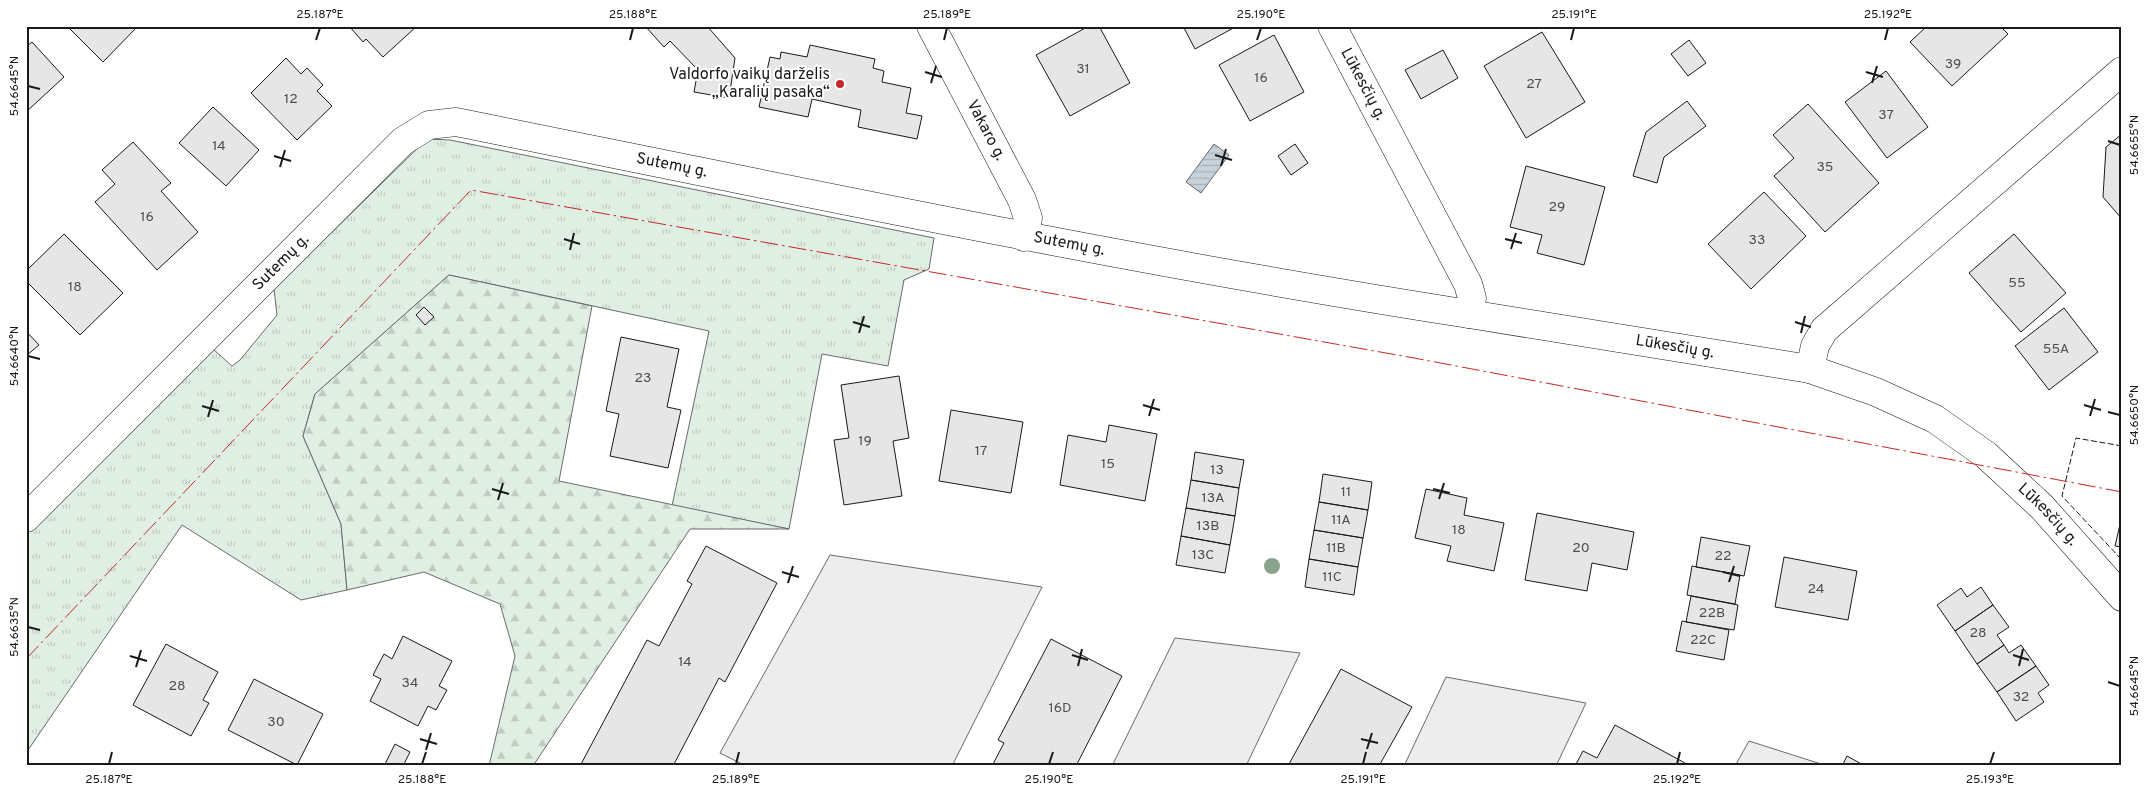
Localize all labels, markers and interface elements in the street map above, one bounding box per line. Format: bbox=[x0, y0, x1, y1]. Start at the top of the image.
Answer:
text: 25.187°E bbox=[296, 7, 344, 23]
text: 25.188°E bbox=[609, 7, 657, 23]
text: 25.189°E bbox=[923, 7, 971, 23]
text: 25.190°E bbox=[1237, 7, 1285, 23]
text: 25.191°E bbox=[1551, 7, 1597, 23]
text: 25.192°E bbox=[1864, 7, 1912, 23]
street label: Lūkesčių g. bbox=[1335, 45, 1390, 124]
text: 54.6645°N bbox=[7, 56, 23, 116]
house number: 39 bbox=[1945, 56, 1961, 73]
house number: 31 bbox=[1076, 61, 1090, 78]
place label: Valdorfo vaikų darželis „Karalių pasaka“ bbox=[669, 65, 830, 103]
house number: 16 bbox=[1254, 70, 1268, 87]
house number: 27 bbox=[1526, 76, 1542, 93]
marker: Valdorfo vaikų darželis „Karalių pasaka“ bbox=[834, 78, 846, 90]
house number: 12 bbox=[284, 91, 298, 108]
street label: Vakaro g. bbox=[962, 97, 1010, 164]
house number: 37 bbox=[1878, 107, 1894, 124]
text: 54.6655°N bbox=[2127, 115, 2143, 175]
house number: 14 bbox=[212, 138, 226, 155]
street label: Sutemų g. bbox=[634, 149, 709, 183]
house number: 35 bbox=[1816, 159, 1834, 176]
house number: 29 bbox=[1549, 199, 1565, 216]
house number: 16 bbox=[140, 209, 154, 226]
street label: Sutemų g. bbox=[1032, 228, 1106, 261]
street label: Sutemų g. bbox=[249, 230, 314, 295]
house number: 33 bbox=[1749, 232, 1765, 249]
house number: 55 bbox=[2008, 275, 2026, 292]
house number: 18 bbox=[68, 279, 82, 296]
text: 54.6640°N bbox=[7, 326, 23, 386]
street label: Lūkesčių g. bbox=[1634, 331, 1716, 363]
house number: 55A bbox=[2043, 341, 2069, 358]
house number: 23 bbox=[635, 370, 652, 387]
text: 54.6650°N bbox=[2127, 385, 2143, 445]
house number: 19 bbox=[858, 433, 872, 450]
house number: 17 bbox=[975, 443, 987, 460]
house number: 15 bbox=[1101, 456, 1115, 473]
house number: 13 bbox=[1210, 462, 1224, 479]
street label: Lūkesčių g. bbox=[2013, 479, 2082, 550]
house number: 11 bbox=[1341, 484, 1351, 501]
house number: 13A bbox=[1201, 490, 1225, 507]
house number: 11A bbox=[1331, 512, 1351, 529]
house number: 13B bbox=[1197, 518, 1219, 535]
house number: 18 bbox=[1452, 522, 1466, 539]
house number: 11B bbox=[1326, 540, 1346, 557]
house number: 20 bbox=[1572, 540, 1590, 557]
house number: 13C bbox=[1192, 547, 1214, 564]
house number: 22 bbox=[1714, 548, 1732, 565]
house number: 11C bbox=[1322, 569, 1342, 586]
house number: 24 bbox=[1807, 581, 1825, 598]
text: 54.6635°N bbox=[7, 597, 23, 657]
house number: 22B bbox=[1699, 605, 1725, 622]
house number: 28 bbox=[1969, 625, 1987, 642]
house number: 22C bbox=[1690, 632, 1716, 649]
house number: 14 bbox=[678, 654, 692, 671]
text: 54.6645°N bbox=[2127, 656, 2143, 716]
house number: 34 bbox=[401, 675, 419, 692]
house number: 28 bbox=[168, 678, 186, 695]
house number: 32 bbox=[2013, 689, 2029, 706]
house number: 16D bbox=[1048, 700, 1072, 717]
house number: 30 bbox=[267, 714, 285, 731]
text: 25.187°E bbox=[85, 772, 133, 788]
text: 25.188°E bbox=[398, 772, 446, 788]
text: 25.189°E bbox=[712, 772, 760, 788]
text: 25.190°E bbox=[1025, 772, 1073, 788]
text: 25.191°E bbox=[1340, 772, 1386, 788]
text: 25.192°E bbox=[1653, 772, 1701, 788]
text: 25.193°E bbox=[1966, 772, 2014, 788]

